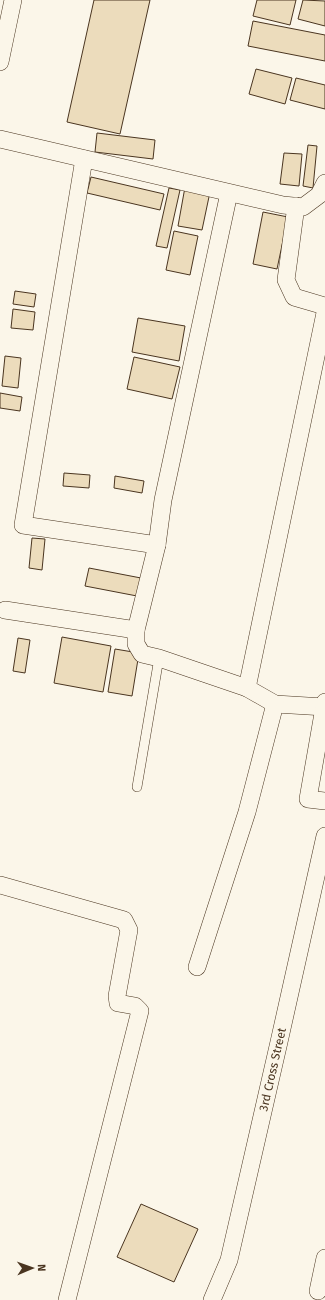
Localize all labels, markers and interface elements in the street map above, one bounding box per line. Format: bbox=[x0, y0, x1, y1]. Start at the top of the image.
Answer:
street label: 3rd Cross Street bbox=[256, 1026, 289, 1113]
north arrow bbox=[12, 1248, 52, 1288]
text: N bbox=[35, 1264, 48, 1272]

